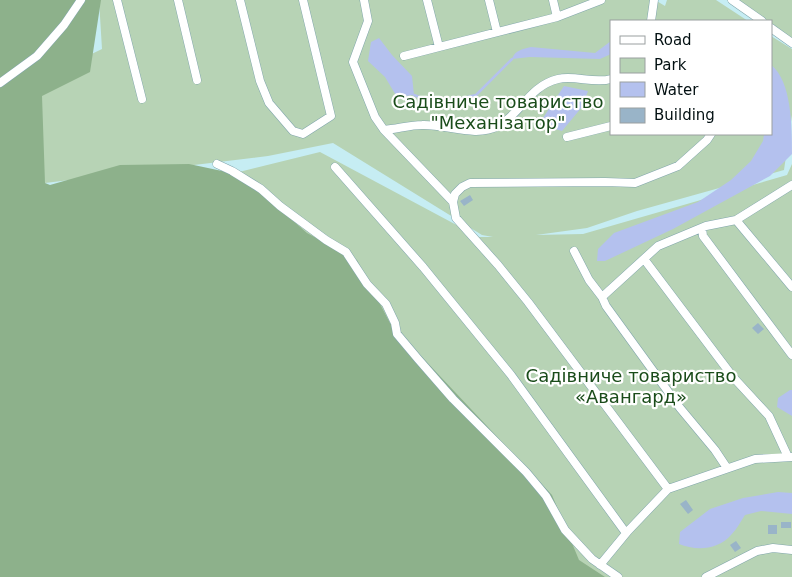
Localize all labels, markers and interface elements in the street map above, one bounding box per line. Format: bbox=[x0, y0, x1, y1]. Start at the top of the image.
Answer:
legend bbox=[610, 20, 772, 135]
text: Road bbox=[654, 31, 692, 49]
text: Park bbox=[654, 56, 687, 74]
text: Water bbox=[654, 81, 699, 99]
park label: Садівниче товариство "Механізатор" bbox=[393, 91, 603, 133]
text: Building bbox=[654, 106, 715, 124]
park label: Садівниче товариство «Авангард» bbox=[526, 365, 736, 407]

